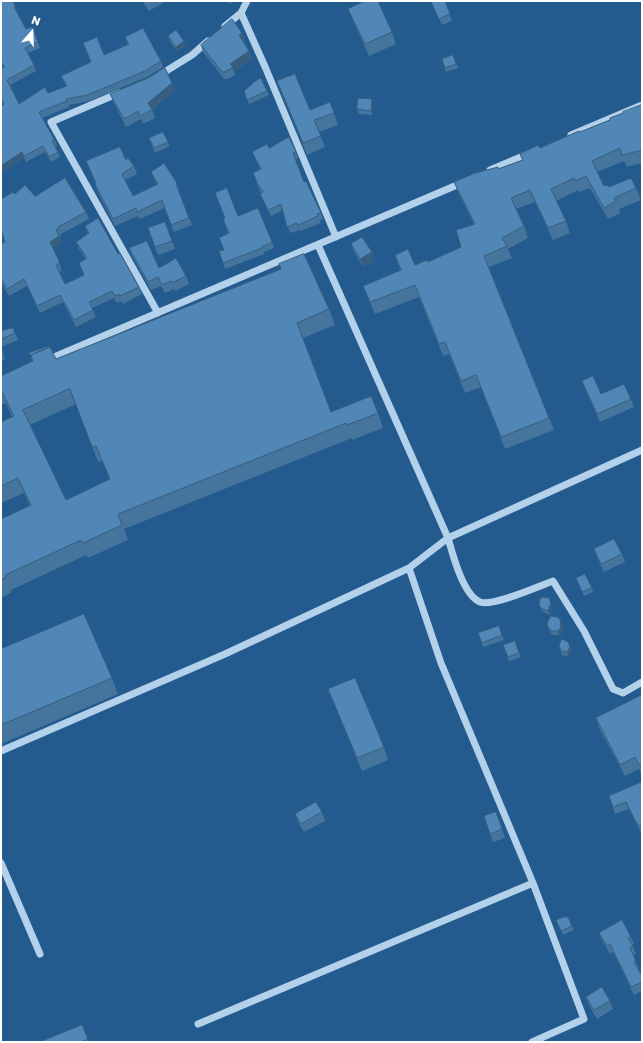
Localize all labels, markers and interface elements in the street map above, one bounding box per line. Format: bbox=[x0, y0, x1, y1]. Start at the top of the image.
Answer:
north arrow bbox=[12, 12, 52, 52]
text: N bbox=[29, 12, 43, 30]

